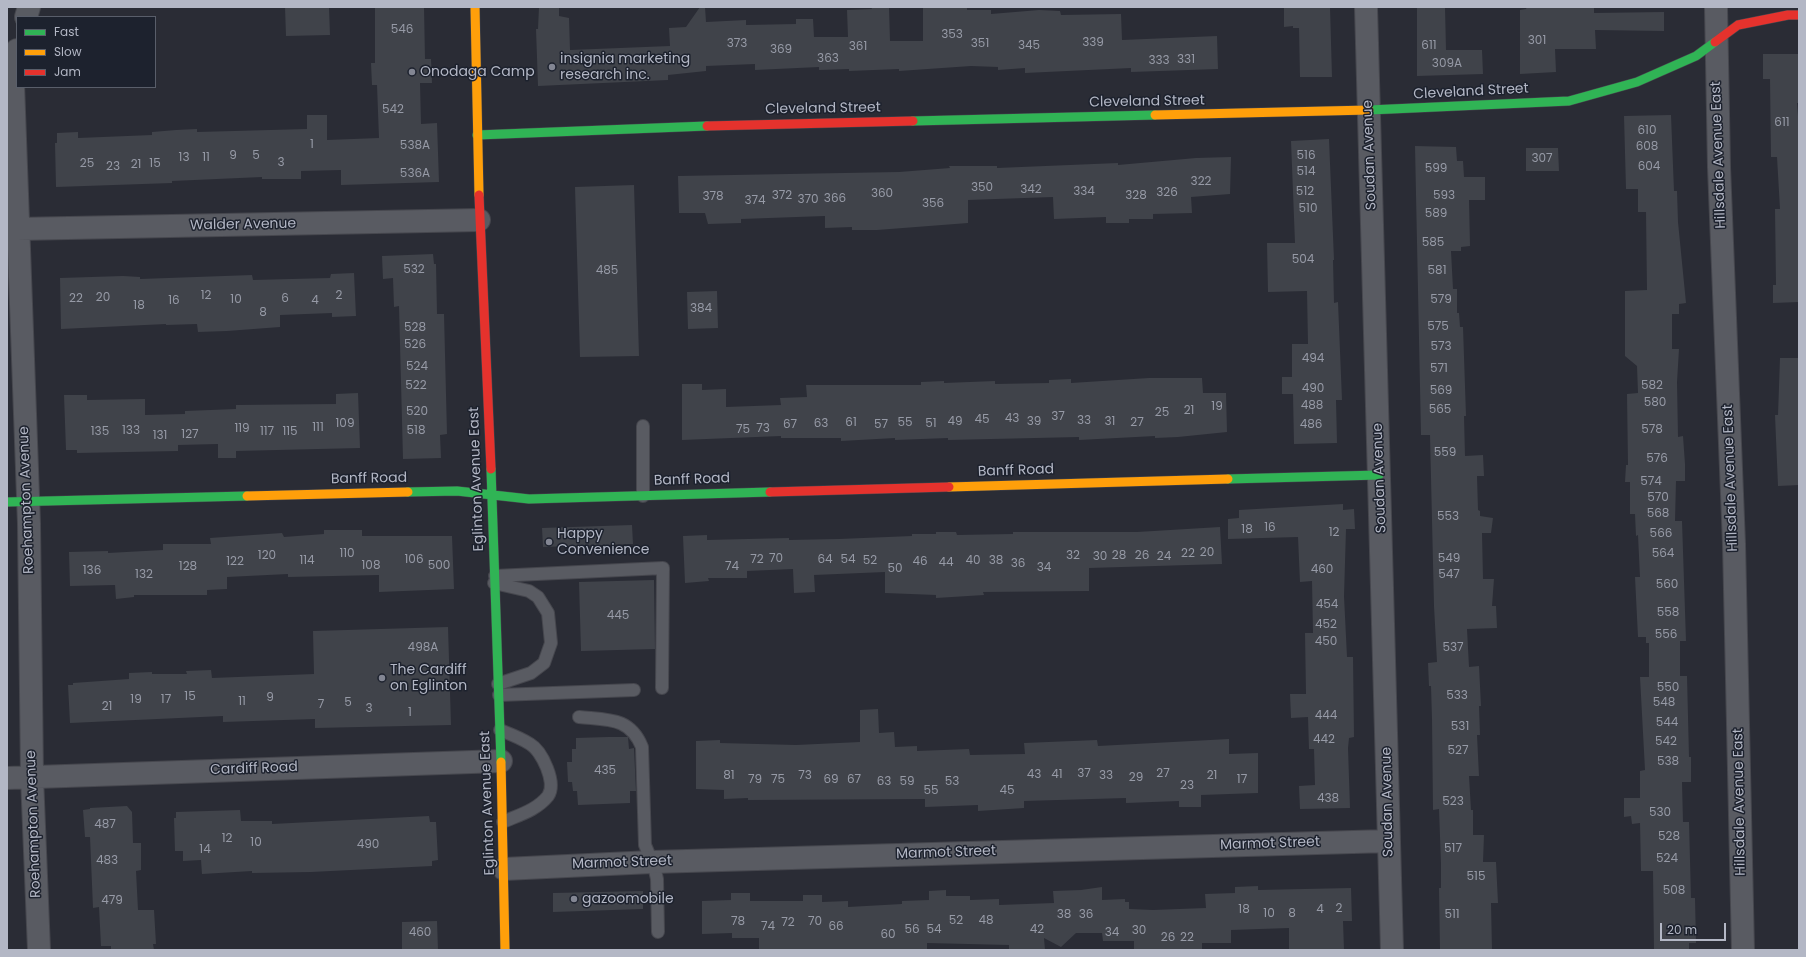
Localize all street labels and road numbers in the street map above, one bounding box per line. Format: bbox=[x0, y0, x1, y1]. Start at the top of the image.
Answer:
street label: Cleveland Street bbox=[1413, 81, 1529, 103]
street label: Hillsdale Avenue East bbox=[1708, 81, 1730, 229]
street label: Cleveland Street bbox=[1089, 93, 1205, 111]
street label: Cleveland Street bbox=[765, 100, 881, 118]
street label: Soudan Avenue bbox=[1360, 100, 1380, 210]
street label: Walder Avenue bbox=[190, 216, 296, 234]
street label: Hillsdale Avenue East bbox=[1720, 404, 1742, 552]
street label: Eglinton Avenue East bbox=[466, 406, 488, 552]
street label: Soudan Avenue bbox=[1370, 423, 1390, 533]
street label: Roehampton Avenue bbox=[16, 426, 38, 574]
street label: Banff Road bbox=[978, 461, 1054, 481]
street label: Banff Road bbox=[331, 470, 407, 488]
street label: Banff Road bbox=[654, 470, 730, 490]
street label: Hillsdale Avenue East bbox=[1730, 728, 1750, 876]
street label: Eglinton Avenue East bbox=[477, 730, 499, 876]
street label: Soudan Avenue bbox=[1379, 747, 1397, 857]
street label: Roehampton Avenue bbox=[23, 750, 45, 898]
street label: Cardiff Road bbox=[210, 759, 298, 779]
street label: Marmot Street bbox=[1220, 834, 1320, 854]
street label: Marmot Street bbox=[896, 843, 996, 863]
street label: Marmot Street bbox=[572, 853, 672, 873]

